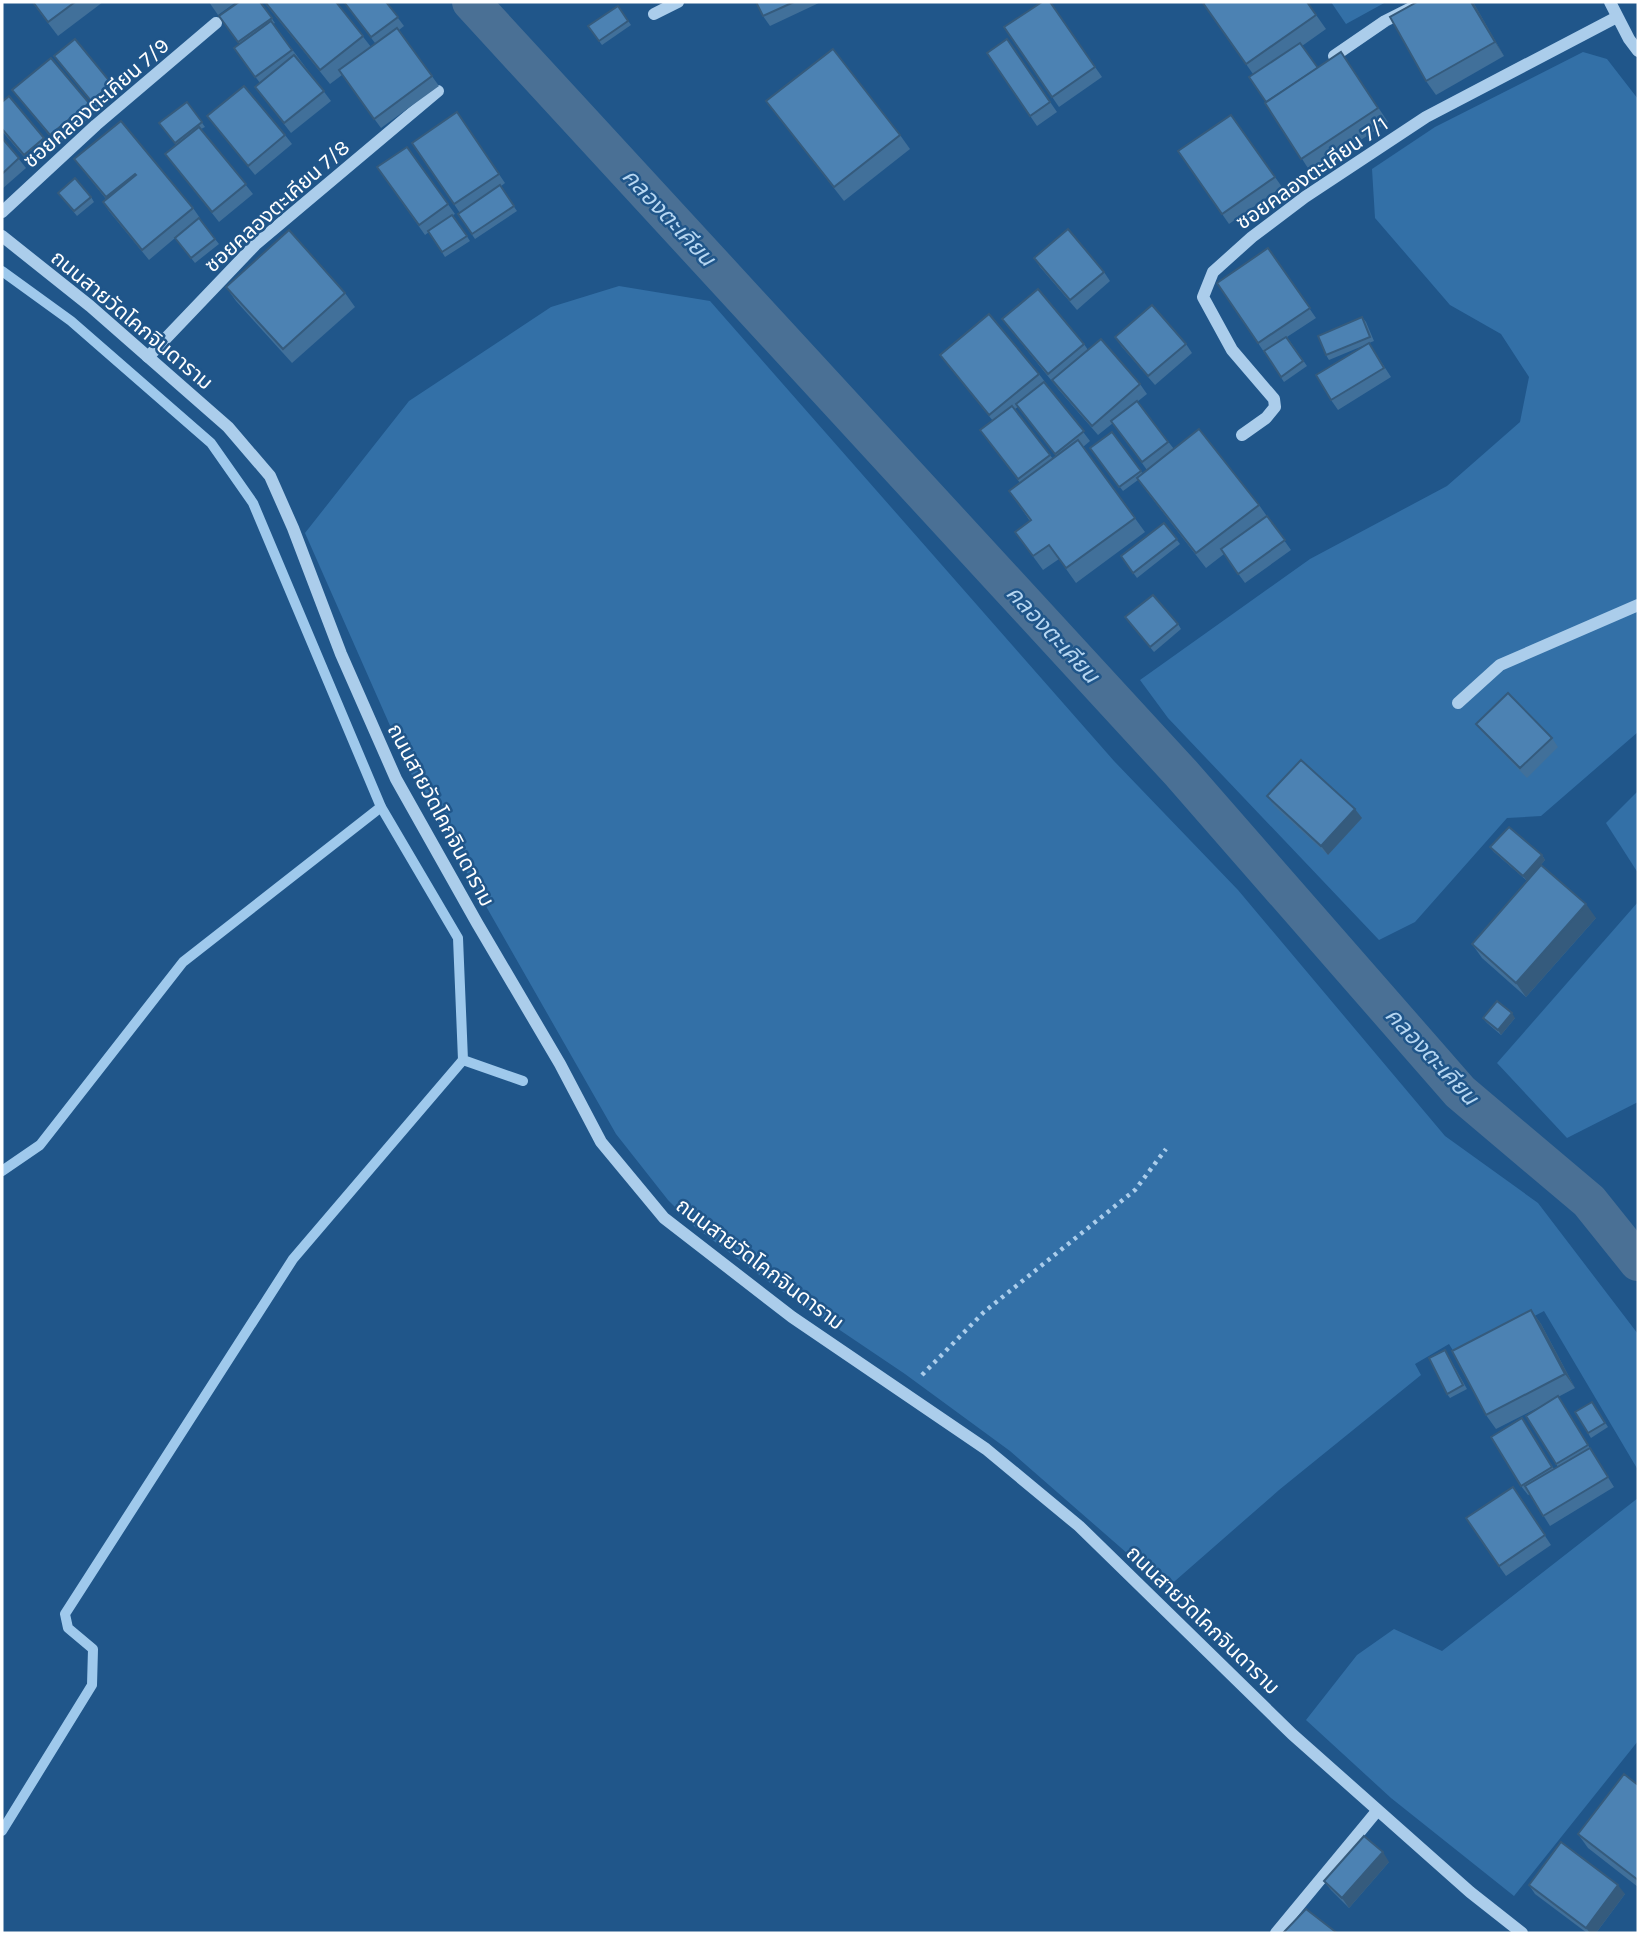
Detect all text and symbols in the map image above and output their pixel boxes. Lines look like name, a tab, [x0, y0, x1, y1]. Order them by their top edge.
street label: ซอยคลองตะเคียน 7/9	[18, 33, 174, 173]
street label: ซอยคลองตะเคียน 7/1	[1231, 112, 1393, 234]
street label: ซอยคลองตะเคียน 7/8	[200, 135, 354, 277]
water label: คลองตะเคียน	[617, 163, 722, 273]
street label: ถนนสายวัดโคกจินดาราม	[46, 245, 218, 395]
water label: คลองตะเคียน	[1001, 580, 1106, 690]
street label: ถนนสายวัดโคกจินดาราม	[383, 719, 499, 911]
water label: คลองตะเคียน	[1380, 1002, 1485, 1112]
street label: ถนนสายวัดโคกจินดาราม	[671, 1193, 849, 1335]
street label: ถนนสายวัดโคกจินดาราม	[1121, 1541, 1285, 1699]

